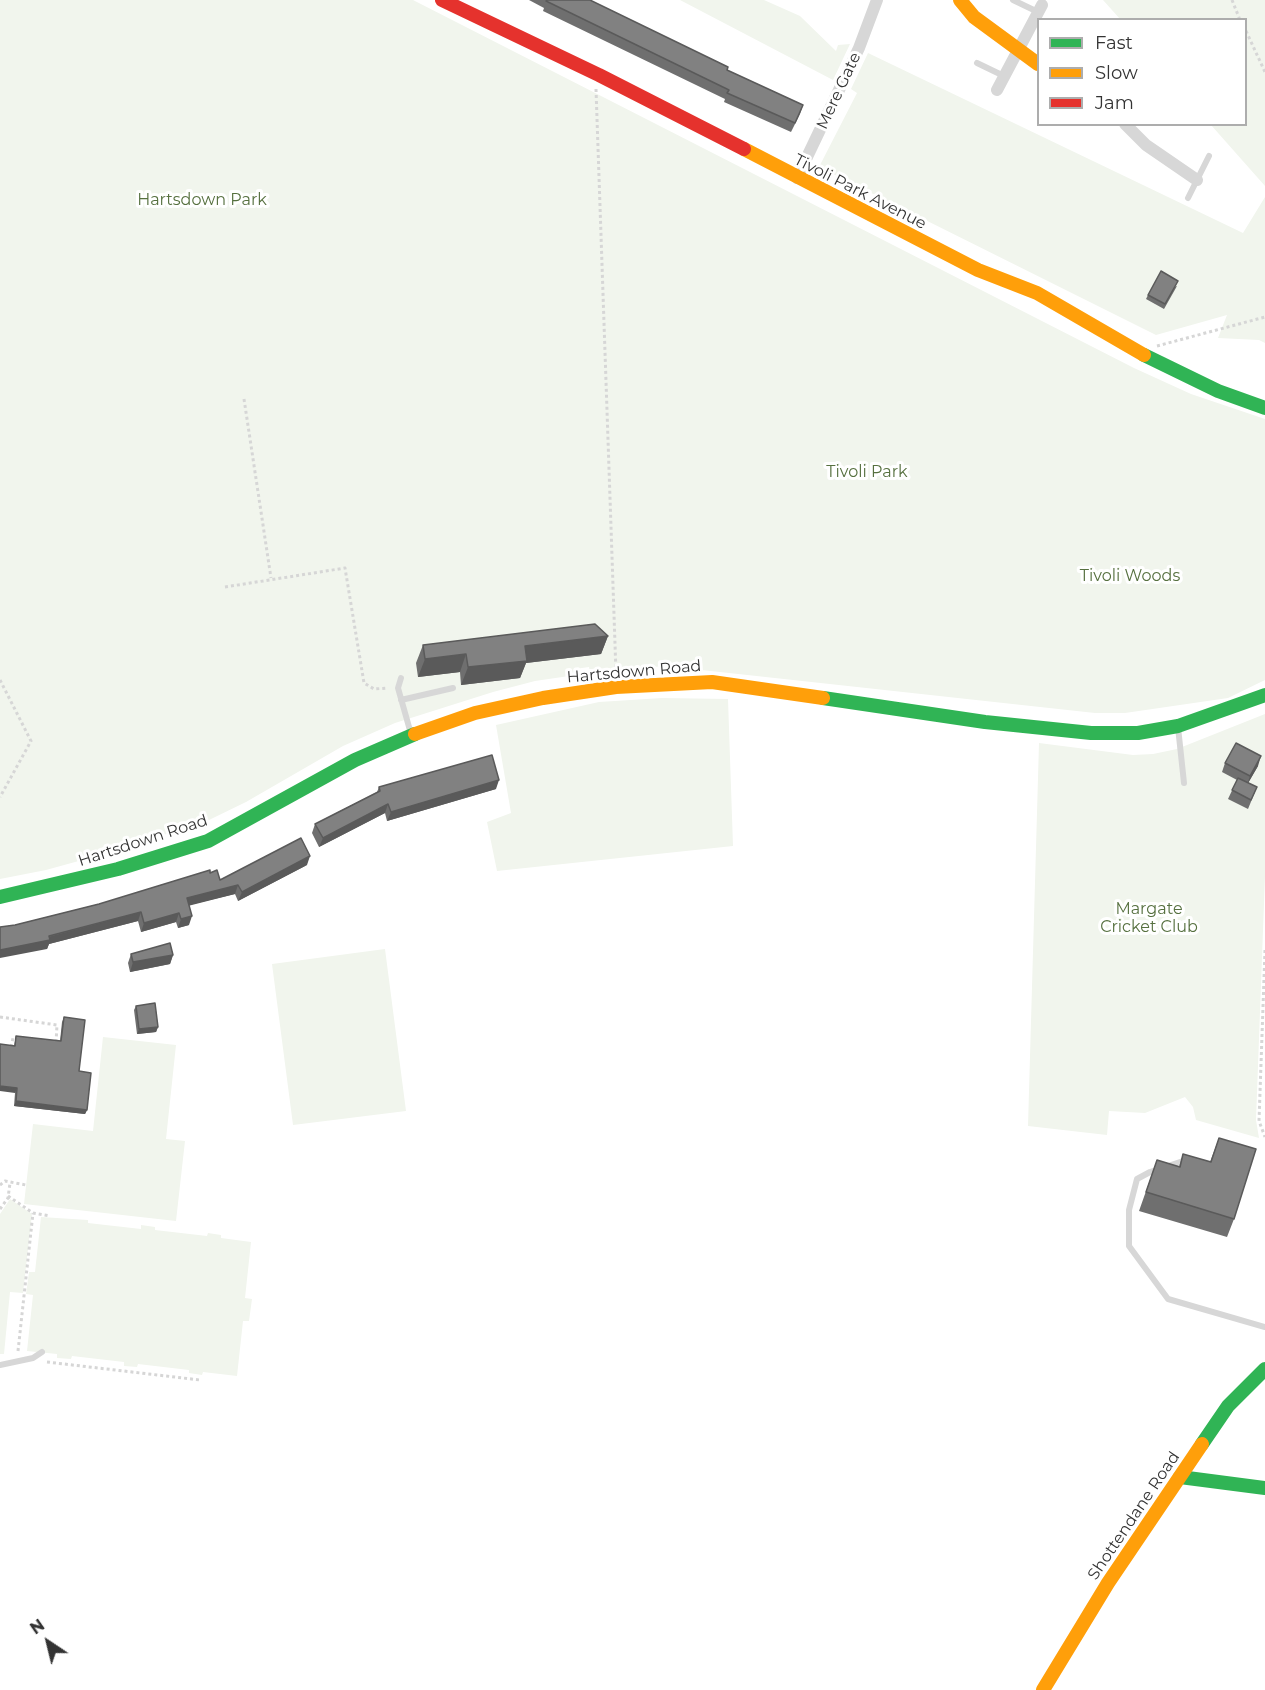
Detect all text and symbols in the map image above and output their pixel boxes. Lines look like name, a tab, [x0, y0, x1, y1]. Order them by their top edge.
legend	[1037, 18, 1247, 126]
text: Fast	[1095, 32, 1133, 54]
street label: Mere Gate	[813, 49, 865, 133]
text: Slow	[1095, 62, 1138, 84]
text: Jam	[1095, 92, 1134, 114]
street label: Tivoli Park Avenue	[791, 150, 929, 234]
park label: Hartsdown Park	[137, 190, 267, 210]
park label: Tivoli Park	[826, 462, 908, 482]
park label: Tivoli Woods	[1080, 566, 1180, 586]
street label: Hartsdown Road	[566, 657, 702, 687]
street label: Hartsdown Road	[76, 811, 210, 871]
park label: Margate Cricket Club	[1100, 899, 1198, 937]
street label: Shottendane Road	[1084, 1448, 1184, 1584]
north arrow	[18, 1612, 78, 1672]
text: N	[27, 1615, 48, 1638]

